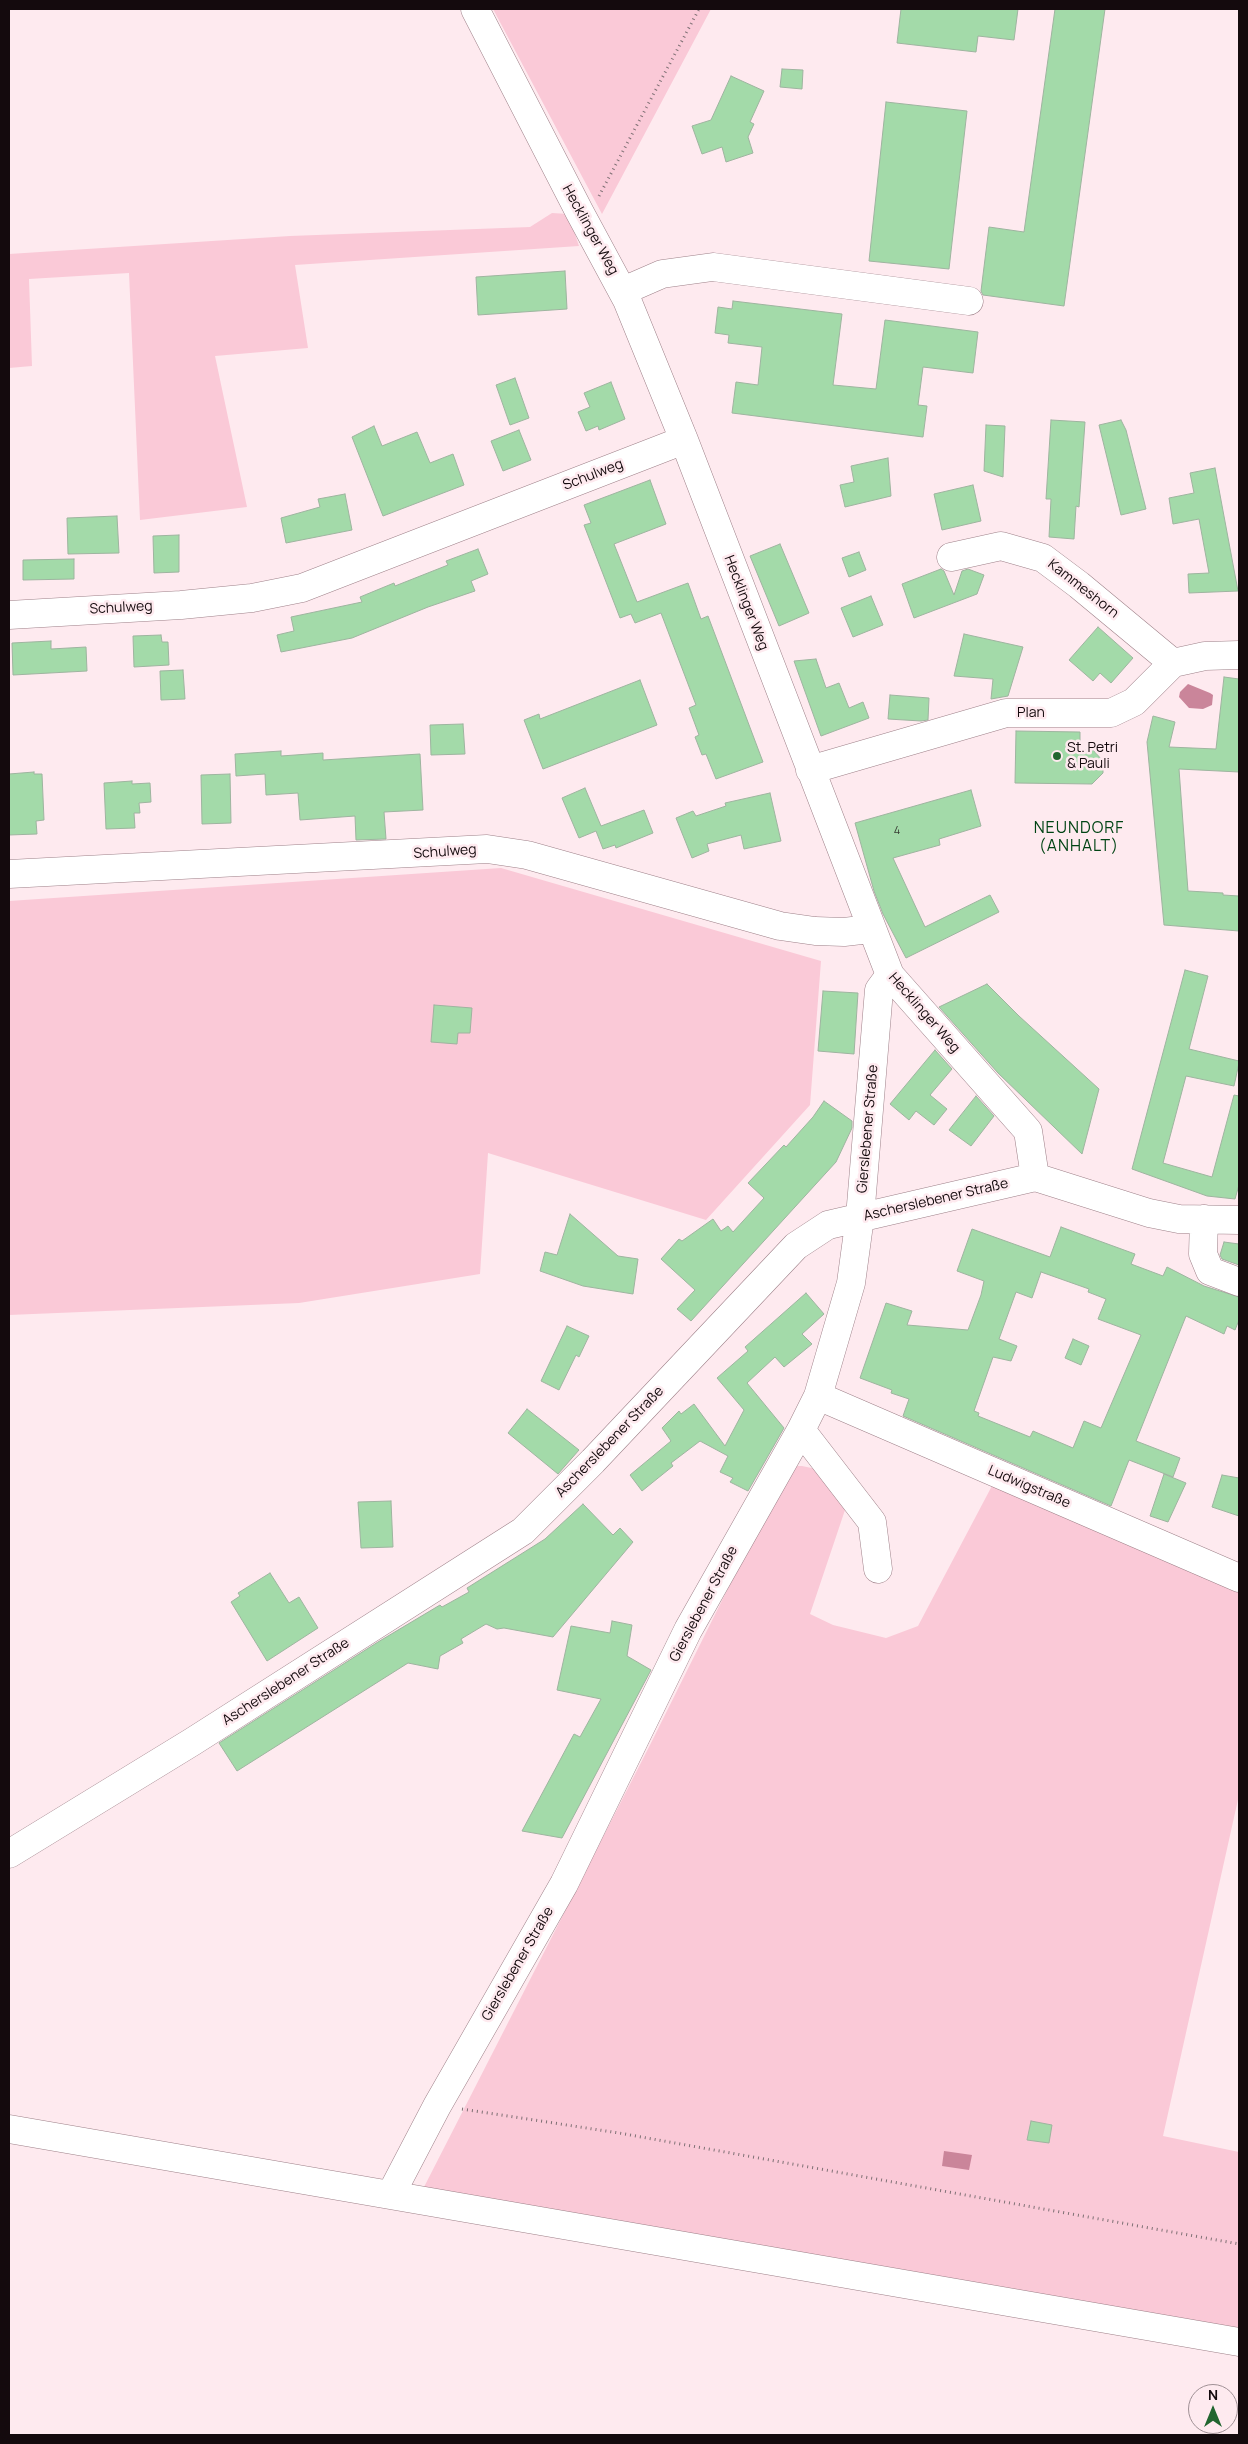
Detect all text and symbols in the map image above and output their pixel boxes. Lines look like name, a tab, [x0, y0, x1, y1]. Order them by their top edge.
street label: Hecklinger Weg	[558, 182, 622, 278]
street label: Schulweg	[560, 456, 626, 494]
street label: Hecklinger Weg	[720, 553, 772, 653]
street label: Kammeshorn	[1044, 556, 1122, 622]
street label: Schulweg	[89, 598, 153, 618]
street label: Plan	[1017, 705, 1045, 721]
place label: St. Petri & Pauli	[1067, 740, 1118, 772]
marker: St. Petri & Pauli	[1051, 750, 1063, 762]
district label: NEUNDORF (ANHALT)	[1033, 819, 1125, 857]
house number: 4	[894, 824, 900, 838]
street label: Schulweg	[413, 841, 477, 863]
street label: Hecklinger Weg	[885, 970, 963, 1056]
street label: Gierslebener Straße	[854, 1064, 882, 1194]
street label: Ascherslebener Straße	[862, 1175, 1010, 1225]
street label: Ascherslebener Straße	[553, 1383, 667, 1501]
street label: Ludwigstraße	[985, 1462, 1073, 1512]
street label: Gierslebener Straße	[666, 1543, 742, 1665]
street label: Ascherslebener Straße	[219, 1635, 353, 1729]
street label: Gierslebener Straße	[479, 1904, 557, 2024]
north arrow	[1188, 2384, 1238, 2434]
text: N	[1208, 2385, 1218, 2404]

